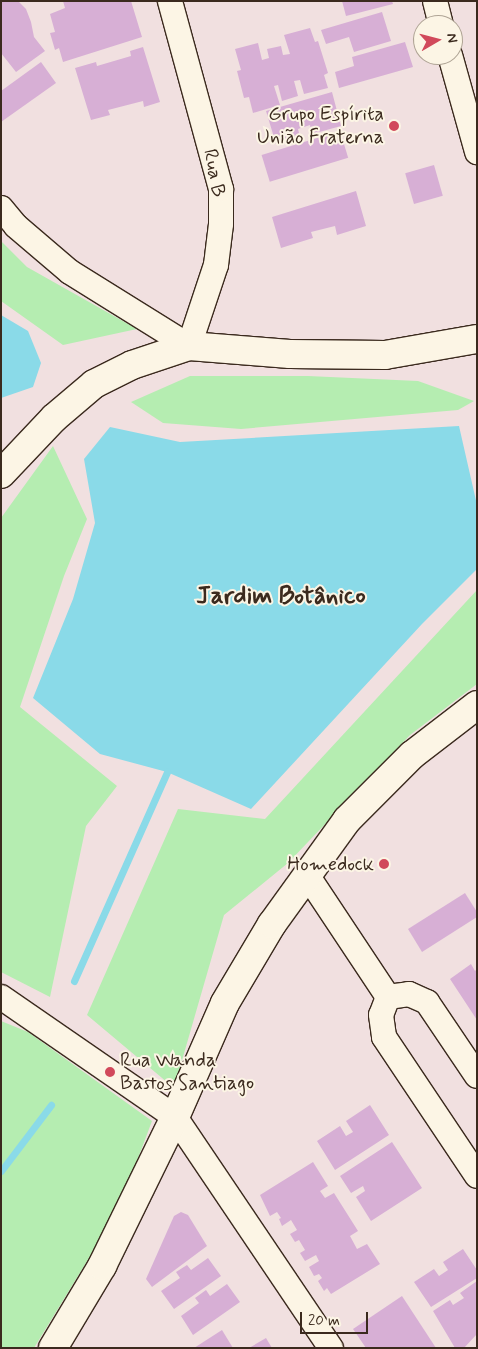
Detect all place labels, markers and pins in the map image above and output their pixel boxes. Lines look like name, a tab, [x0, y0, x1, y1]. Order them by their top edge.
place label: Grupo Espírita União Fraterna	[255, 102, 384, 149]
marker: Grupo Espírita União Fraterna	[388, 120, 400, 132]
place label: Homedock	[287, 852, 374, 876]
marker: Homedock	[378, 858, 390, 870]
place label: Rua Wanda Bastos Santiago	[120, 1048, 251, 1095]
marker: Rua Wanda Bastos Santiago	[104, 1066, 116, 1078]

